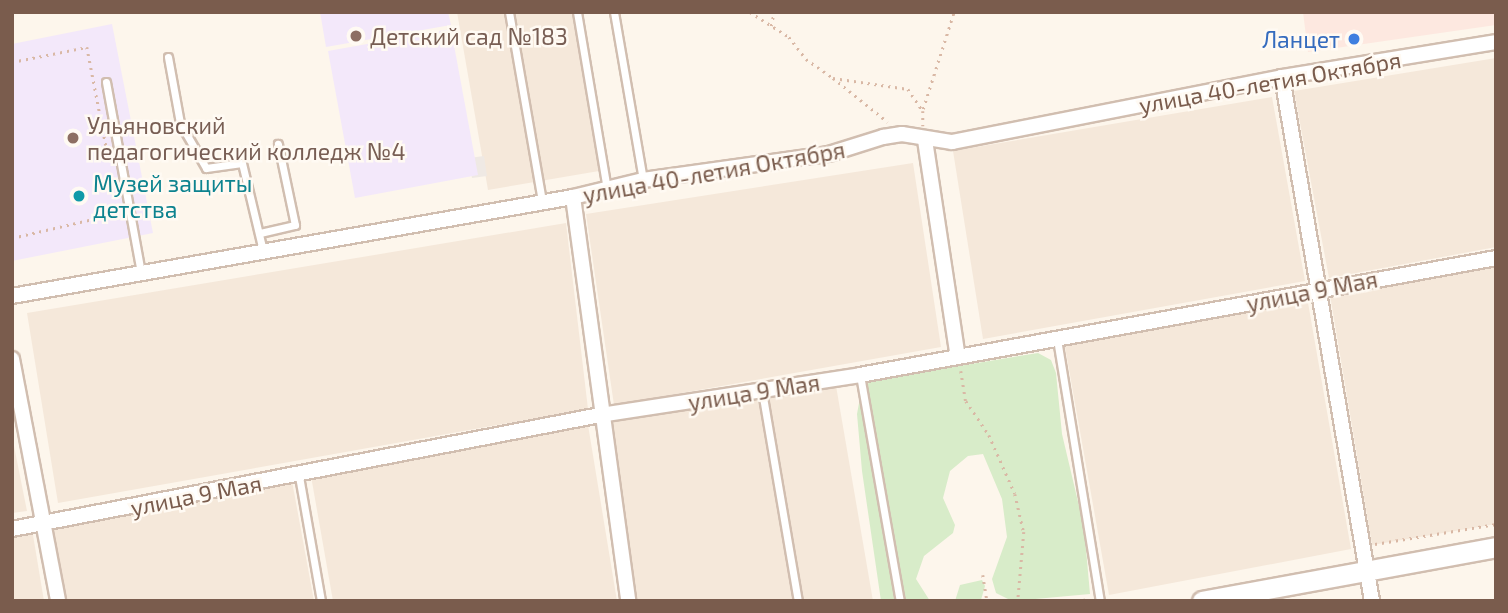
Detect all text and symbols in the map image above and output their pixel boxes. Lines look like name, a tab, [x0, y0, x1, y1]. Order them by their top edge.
place label: Детский сад №183	[370, 22, 568, 50]
place label: Ланцет	[1262, 25, 1340, 53]
marker: Детский сад №183	[348, 28, 364, 44]
marker: Ланцет	[1346, 31, 1362, 47]
street label: улица 40-летия Октября	[1137, 45, 1403, 119]
place label: Ульяновский педагогический колледж №4	[87, 111, 406, 165]
marker: Ульяновский педагогический колледж №4	[65, 130, 81, 146]
street label: улица 40-летия Октября	[581, 135, 847, 209]
place label: Музей защиты детства	[93, 169, 252, 223]
marker: Музей защиты детства	[71, 188, 87, 204]
street label: улица 9 Мая	[1244, 265, 1380, 317]
street label: улица 9 Мая	[686, 368, 822, 416]
street label: улица 9 Мая	[128, 469, 264, 521]

